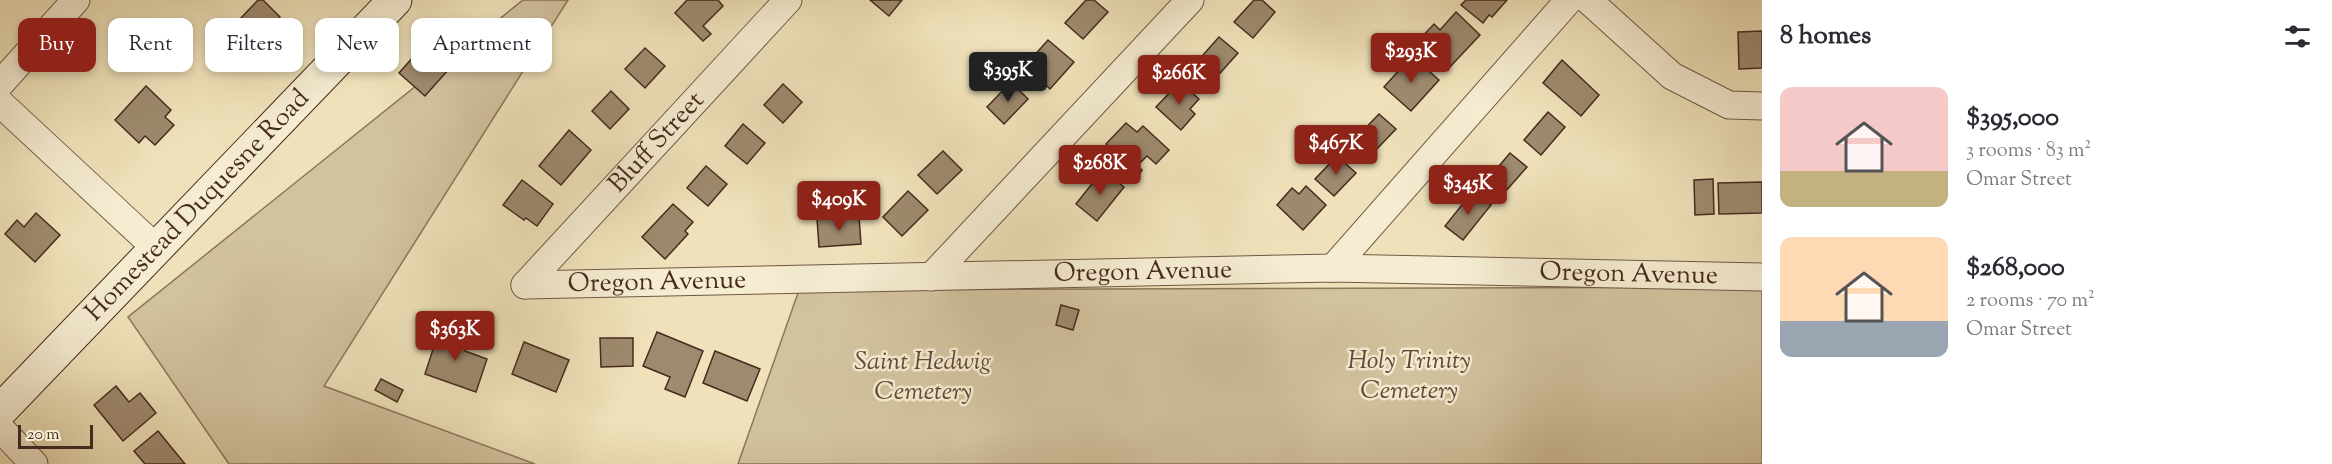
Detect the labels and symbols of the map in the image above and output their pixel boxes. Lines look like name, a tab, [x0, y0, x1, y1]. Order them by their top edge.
pin: $293K	[1369, 33, 1453, 84]
pin: $395K	[966, 52, 1050, 103]
pin: $266K	[1137, 55, 1221, 106]
street label: Homestead Duquesne Road	[77, 81, 318, 330]
street label: Bluff Street	[600, 83, 713, 202]
pin: $467K	[1294, 125, 1378, 176]
pin: $268K	[1058, 145, 1142, 196]
pin: $345K	[1426, 165, 1510, 216]
pin: $409K	[797, 181, 881, 232]
street label: Oregon Avenue	[1053, 252, 1233, 292]
street label: Oregon Avenue	[1539, 254, 1718, 295]
street label: Oregon Avenue	[567, 262, 747, 303]
pin: $363K	[413, 311, 497, 362]
park label: Holy Trinity Cemetery	[1347, 343, 1471, 410]
park label: Saint Hedwig Cemetery	[854, 344, 992, 411]
scale bar	[18, 422, 93, 450]

